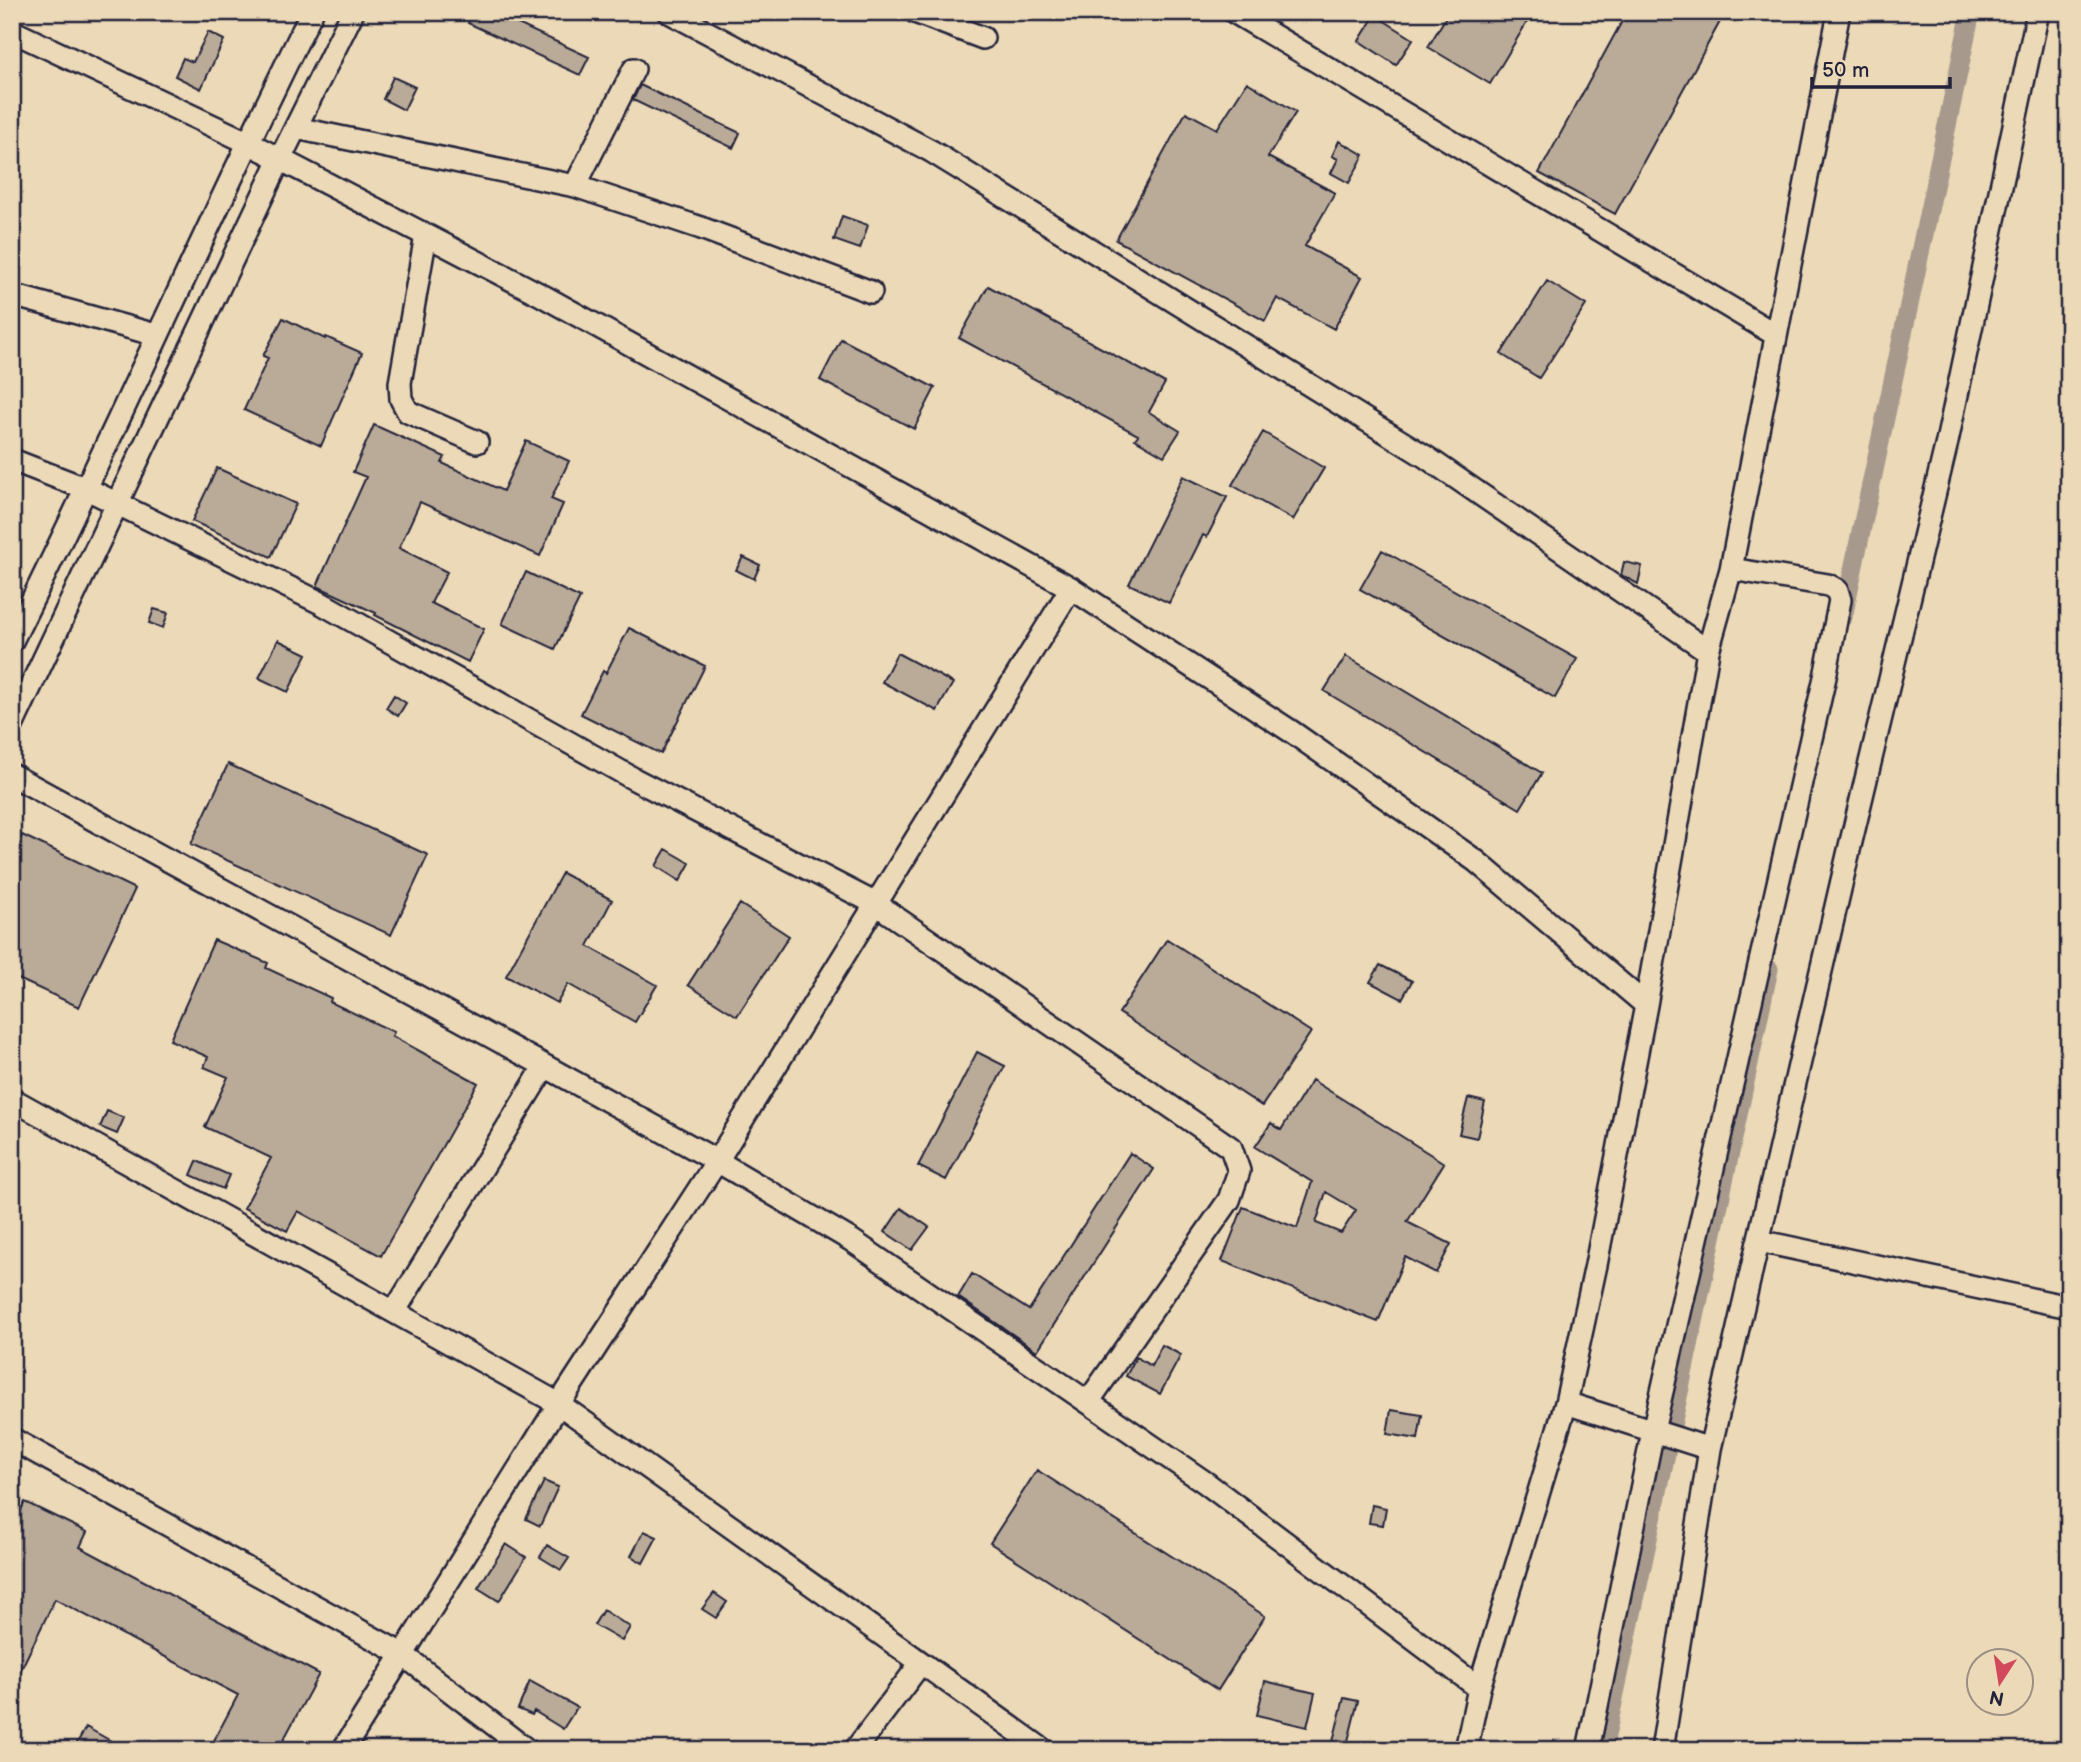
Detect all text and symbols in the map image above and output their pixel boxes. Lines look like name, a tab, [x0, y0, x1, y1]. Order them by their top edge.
scale bar	[1812, 46, 1950, 90]
text: 50 m	[1822, 58, 1869, 83]
north arrow	[1966, 1646, 2036, 1716]
text: N	[1987, 1684, 2006, 1710]

